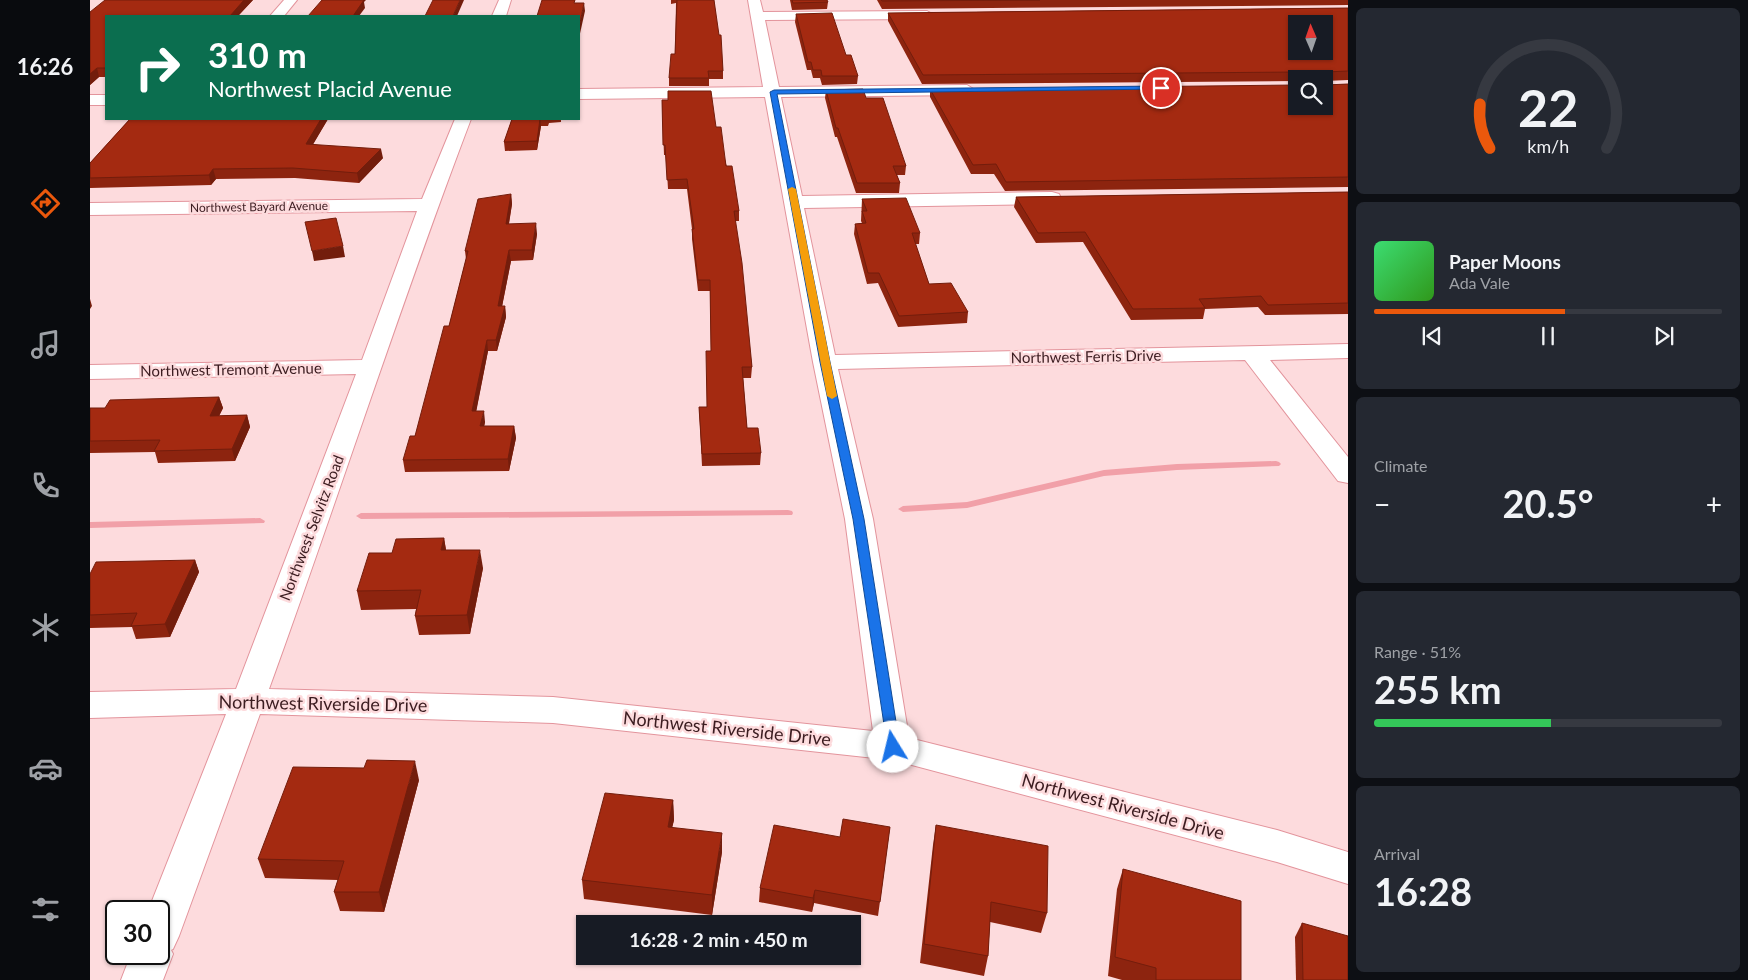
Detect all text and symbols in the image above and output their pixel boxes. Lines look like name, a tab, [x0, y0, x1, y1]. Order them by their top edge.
north arrow	[1288, 15, 1332, 60]
map controls	[1288, 15, 1333, 115]
text: 310 m	[208, 33, 307, 75]
icon: right	[125, 35, 190, 100]
text: 16:26	[17, 53, 73, 80]
pin	[1140, 67, 1182, 109]
button: search	[1288, 70, 1333, 115]
icon: arrive	[1147, 74, 1175, 102]
text: Northwest Placid Avenue	[208, 75, 452, 102]
text: 22	[1518, 76, 1578, 138]
text: km/h	[1527, 135, 1569, 157]
icon: directions	[28, 186, 63, 221]
street label: Northwest Bayard Avenue	[190, 198, 328, 215]
text: Paper Moons	[1449, 250, 1561, 273]
text: Ada Vale	[1449, 273, 1510, 292]
icon: previous	[1418, 322, 1446, 350]
icon: pause	[1534, 322, 1562, 350]
icon: next	[1650, 322, 1678, 350]
icon: music	[28, 327, 63, 362]
street label: Northwest Ferris Drive	[1011, 346, 1161, 366]
street label: Northwest Tremont Avenue	[140, 358, 322, 380]
street label: Northwest Selvitz Road	[275, 452, 347, 603]
text: Climate	[1374, 456, 1427, 475]
icon: phone	[28, 468, 63, 503]
text: 20.5°	[1503, 480, 1593, 526]
text: −	[1374, 487, 1390, 521]
text: +	[1706, 487, 1722, 521]
icon: climate	[28, 610, 63, 645]
text: Range · 51%	[1374, 642, 1461, 661]
text: 255 km	[1374, 666, 1502, 712]
street label: Northwest Riverside Drive	[218, 690, 428, 716]
street label: Northwest Riverside Drive	[622, 706, 832, 750]
position arrow	[866, 720, 918, 772]
icon: car	[28, 751, 63, 786]
street label: Northwest Riverside Drive	[1020, 768, 1227, 844]
text: Arrival	[1374, 844, 1420, 863]
text: 16:28	[1374, 868, 1472, 914]
icon: filters	[28, 892, 63, 927]
speed limit sign: 30	[105, 900, 170, 965]
text: 16:28 · 2 min · 450 m	[629, 928, 808, 951]

